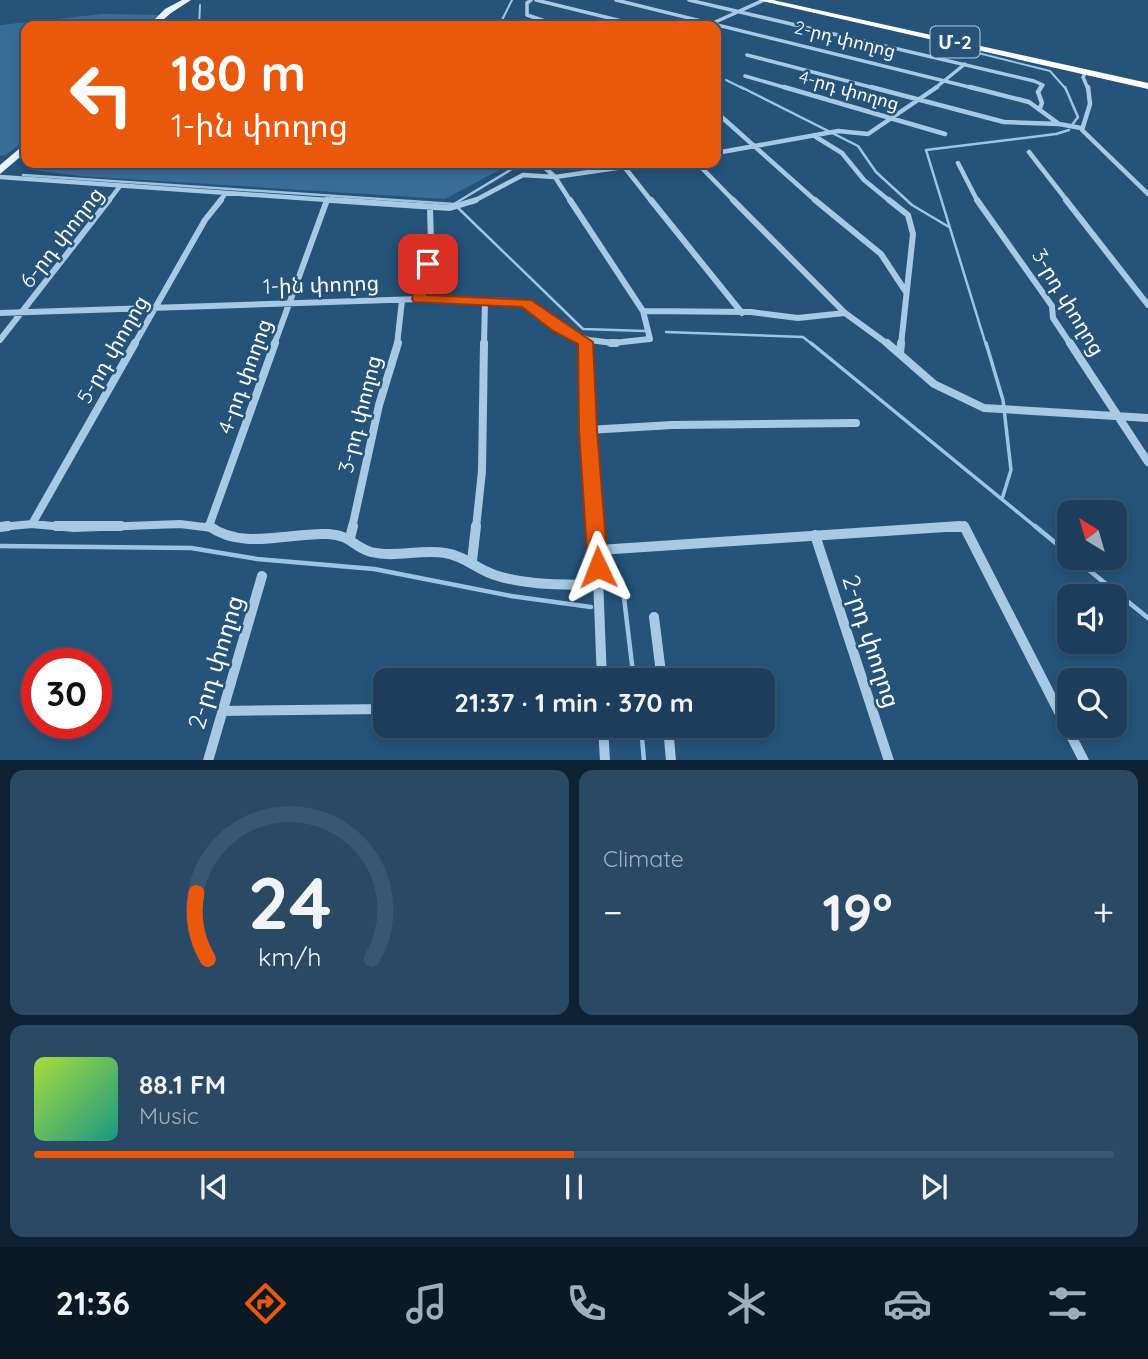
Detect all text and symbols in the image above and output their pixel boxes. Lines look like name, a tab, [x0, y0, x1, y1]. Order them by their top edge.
street label: 2-րդ փողոց	[792, 15, 898, 63]
road number: Մ-2	[930, 26, 979, 58]
text: 180 m	[171, 42, 306, 103]
icon: left	[56, 49, 147, 140]
street label: 4-րդ փողոց	[796, 65, 902, 115]
text: 1-ին փողոց	[171, 105, 348, 145]
street label: 6-րդ փողոց	[14, 182, 108, 292]
pin	[398, 234, 458, 294]
street label: 3-րդ փողոց	[1027, 244, 1111, 360]
icon: arrive	[409, 245, 447, 283]
street label: 1-ին փողոց	[263, 269, 379, 299]
street label: 5-րդ փողոց	[71, 290, 153, 408]
street label: 4-րդ փողոց	[211, 315, 277, 437]
street label: 3-րդ փողոց	[332, 353, 386, 475]
north arrow	[1057, 500, 1127, 570]
map controls	[1057, 500, 1127, 738]
position arrow	[561, 530, 635, 604]
street label: 2-րդ փողոց	[836, 571, 908, 711]
button: sound	[1057, 584, 1127, 654]
street label: 2-րդ փողոց	[180, 592, 250, 732]
speed limit sign: 30	[21, 648, 112, 739]
button: search	[1057, 668, 1127, 738]
text: 21:37 · 1 min · 370 m	[454, 686, 694, 719]
text: Climate	[603, 844, 684, 873]
text: 24	[247, 856, 332, 947]
text: 19°	[823, 879, 893, 944]
text: −	[603, 888, 623, 936]
text: +	[1093, 888, 1114, 936]
text: km/h	[258, 940, 321, 971]
text: 88.1 FM	[139, 1068, 226, 1101]
text: Music	[139, 1101, 199, 1130]
icon: previous	[195, 1168, 233, 1206]
icon: pause	[555, 1168, 593, 1206]
icon: next	[915, 1168, 953, 1206]
icon: directions	[241, 1279, 290, 1328]
icon: music	[402, 1279, 451, 1328]
icon: phone	[562, 1279, 611, 1328]
icon: climate	[722, 1279, 771, 1328]
icon: car	[883, 1279, 932, 1328]
icon: filters	[1043, 1279, 1092, 1328]
text: 21:36	[56, 1283, 130, 1323]

